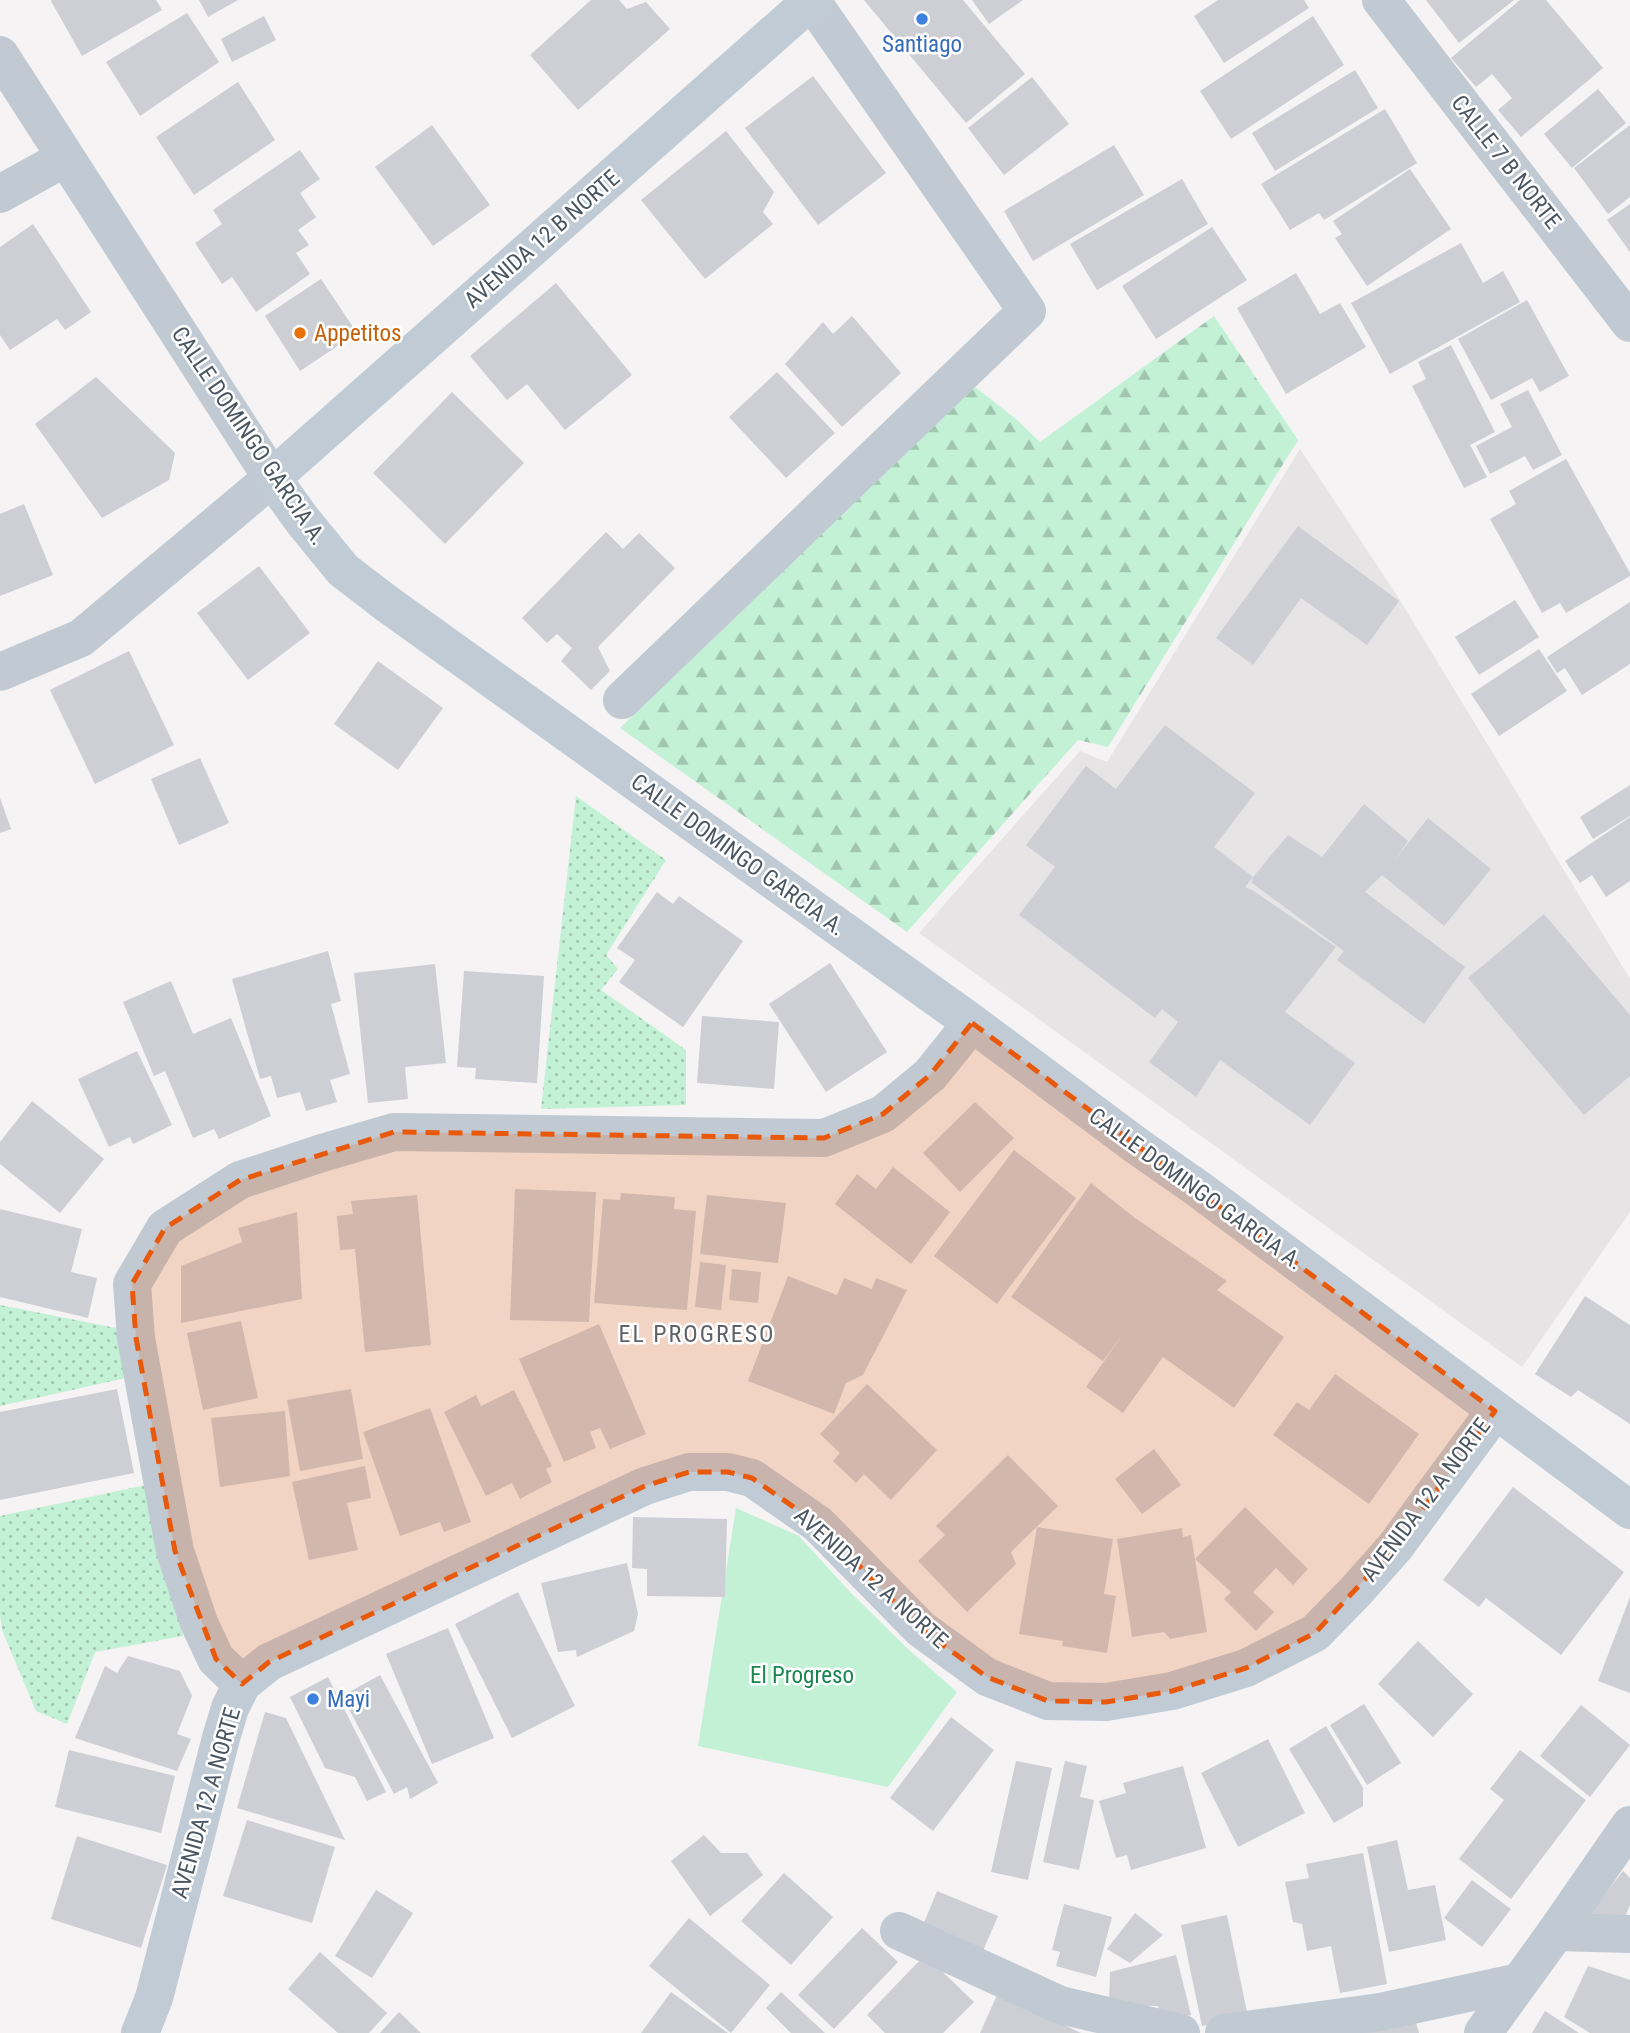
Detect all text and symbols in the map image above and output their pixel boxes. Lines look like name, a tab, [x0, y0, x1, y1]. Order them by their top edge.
marker: Santiago	[914, 11, 930, 27]
place label: Santiago	[882, 31, 962, 58]
street label: CALLE 7 B NORTE	[1445, 90, 1567, 234]
street label: AVENIDA 12 B NORTE	[459, 164, 625, 314]
place label: Appetitos	[314, 320, 401, 347]
street label: CALLE DOMINGO GARCIA A.	[166, 322, 332, 550]
marker: Appetitos	[292, 325, 308, 341]
street label: CALLE DOMINGO GARCIA A.	[626, 768, 850, 942]
street label: CALLE DOMINGO GARCIA A.	[1084, 1102, 1308, 1276]
district label: EL PROGRESO	[618, 1320, 776, 1348]
street label: AVENIDA 12 A NORTE	[1356, 1413, 1496, 1587]
street label: AVENIDA 12 A NORTE	[789, 1502, 953, 1654]
park label: El Progreso	[750, 1662, 854, 1689]
place label: Mayi	[327, 1686, 370, 1713]
marker: Mayi	[305, 1691, 321, 1707]
street label: AVENIDA 12 A NORTE	[166, 1704, 246, 1902]

